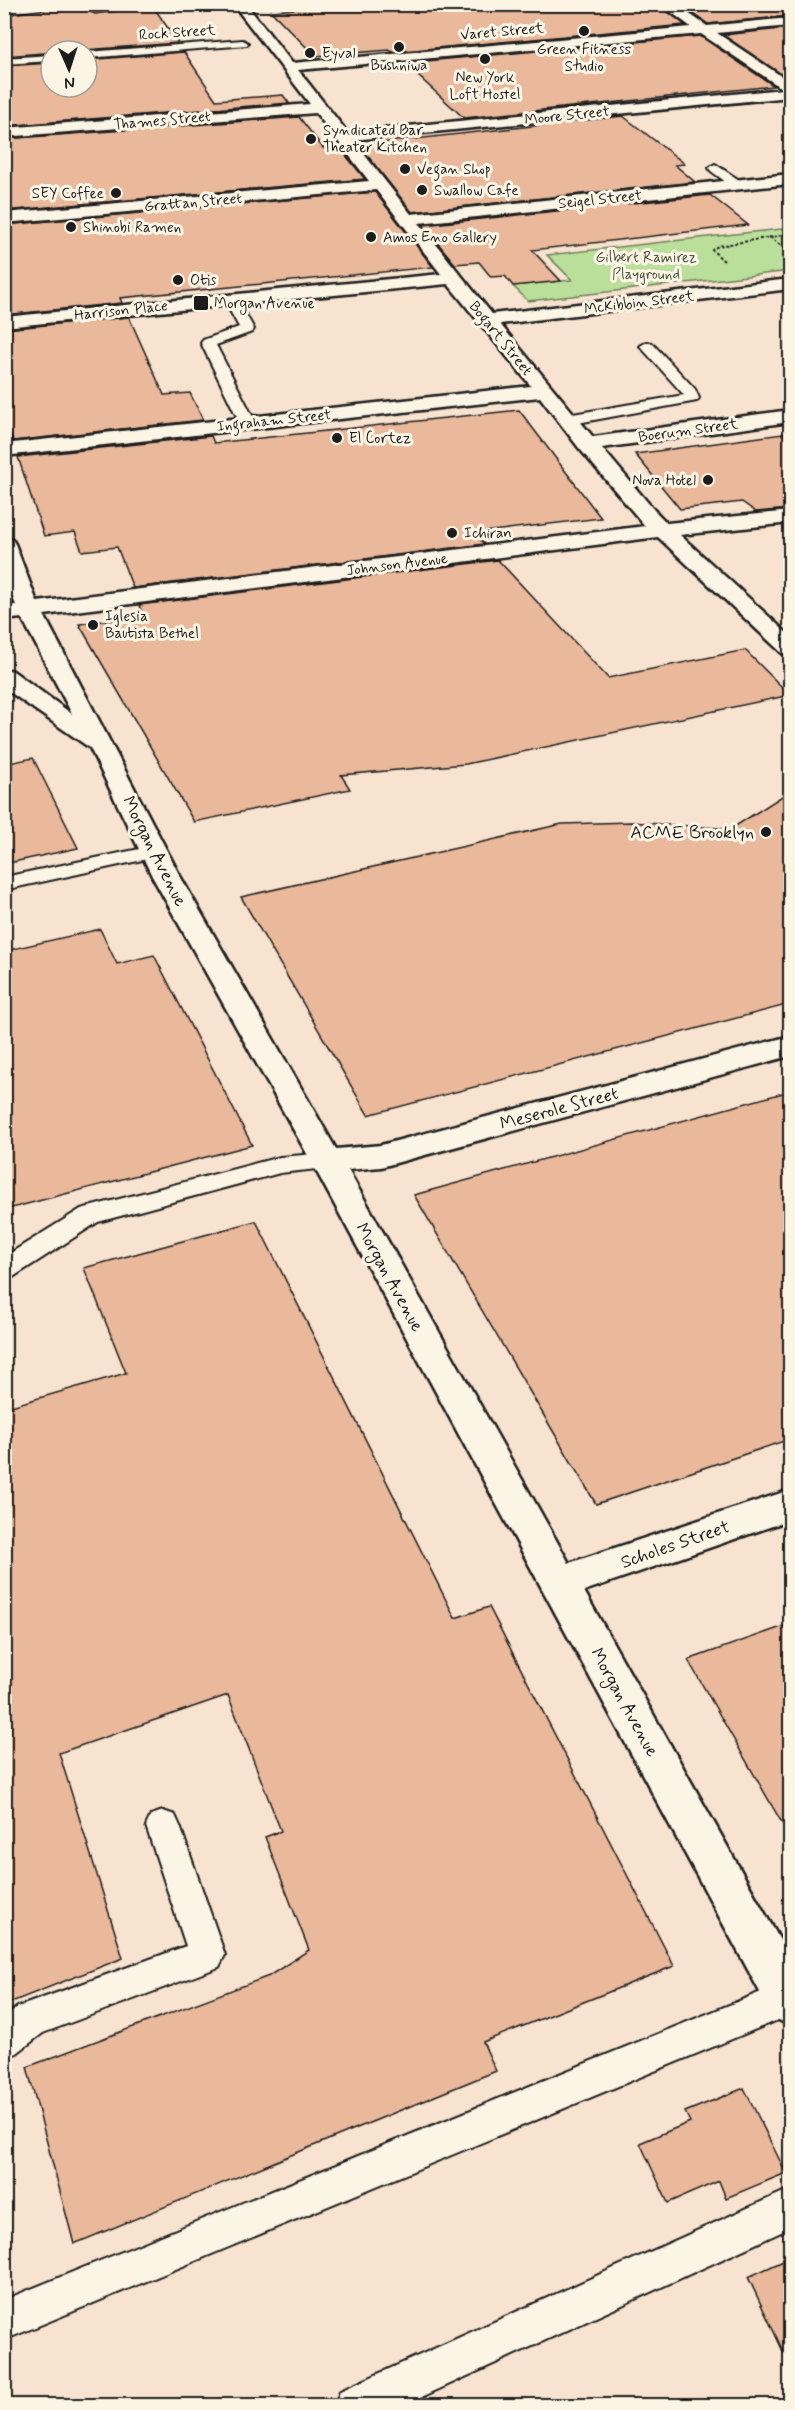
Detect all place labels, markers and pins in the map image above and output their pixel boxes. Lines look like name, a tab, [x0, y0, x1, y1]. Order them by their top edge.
marker: Green Fitness Studio	[577, 24, 591, 38]
marker: Bushniwa	[392, 40, 406, 54]
place label: Green Fitness Studio	[537, 40, 632, 77]
place label: Eyval	[322, 44, 356, 64]
marker: Eyval	[303, 46, 317, 60]
marker: New York Loft Hostel	[478, 52, 492, 66]
place label: Bushniwa	[371, 56, 427, 76]
place label: New York Loft Hostel	[449, 68, 521, 105]
place label: Syndicated Bar Theater Kitchen	[323, 121, 427, 158]
marker: Syndicated Bar Theater Kitchen	[304, 132, 318, 146]
place label: Vegan Shop	[417, 160, 491, 181]
marker: Vegan Shop	[398, 162, 412, 176]
place label: Swallow Cafe	[434, 181, 519, 201]
marker: Swallow Cafe	[415, 183, 429, 197]
place label: SEY Coffee	[32, 184, 104, 204]
marker: SEY Coffee	[109, 186, 123, 200]
place label: Shinobi Ramen	[83, 218, 181, 238]
marker: Shinobi Ramen	[64, 220, 78, 234]
place label: Amos Eno Gallery	[383, 228, 497, 248]
marker: Amos Eno Gallery	[364, 230, 378, 244]
place label: Otis	[190, 271, 217, 291]
marker: Otis	[171, 273, 185, 287]
marker: Morgan Avenue	[192, 294, 210, 312]
place label: Morgan Avenue	[214, 294, 315, 315]
place label: El Cortez	[349, 429, 411, 449]
marker: El Cortez	[330, 431, 344, 445]
place label: Nova Hotel	[632, 471, 696, 491]
marker: Nova Hotel	[701, 473, 715, 487]
place label: Ichiran	[464, 524, 512, 544]
marker: Ichiran	[445, 526, 459, 540]
place label: Iglesia Bautista Bethel	[105, 607, 199, 644]
marker: Iglesia Bautista Bethel	[86, 618, 100, 632]
place label: ACME Brooklyn	[630, 821, 754, 845]
marker: ACME Brooklyn	[759, 825, 773, 839]

